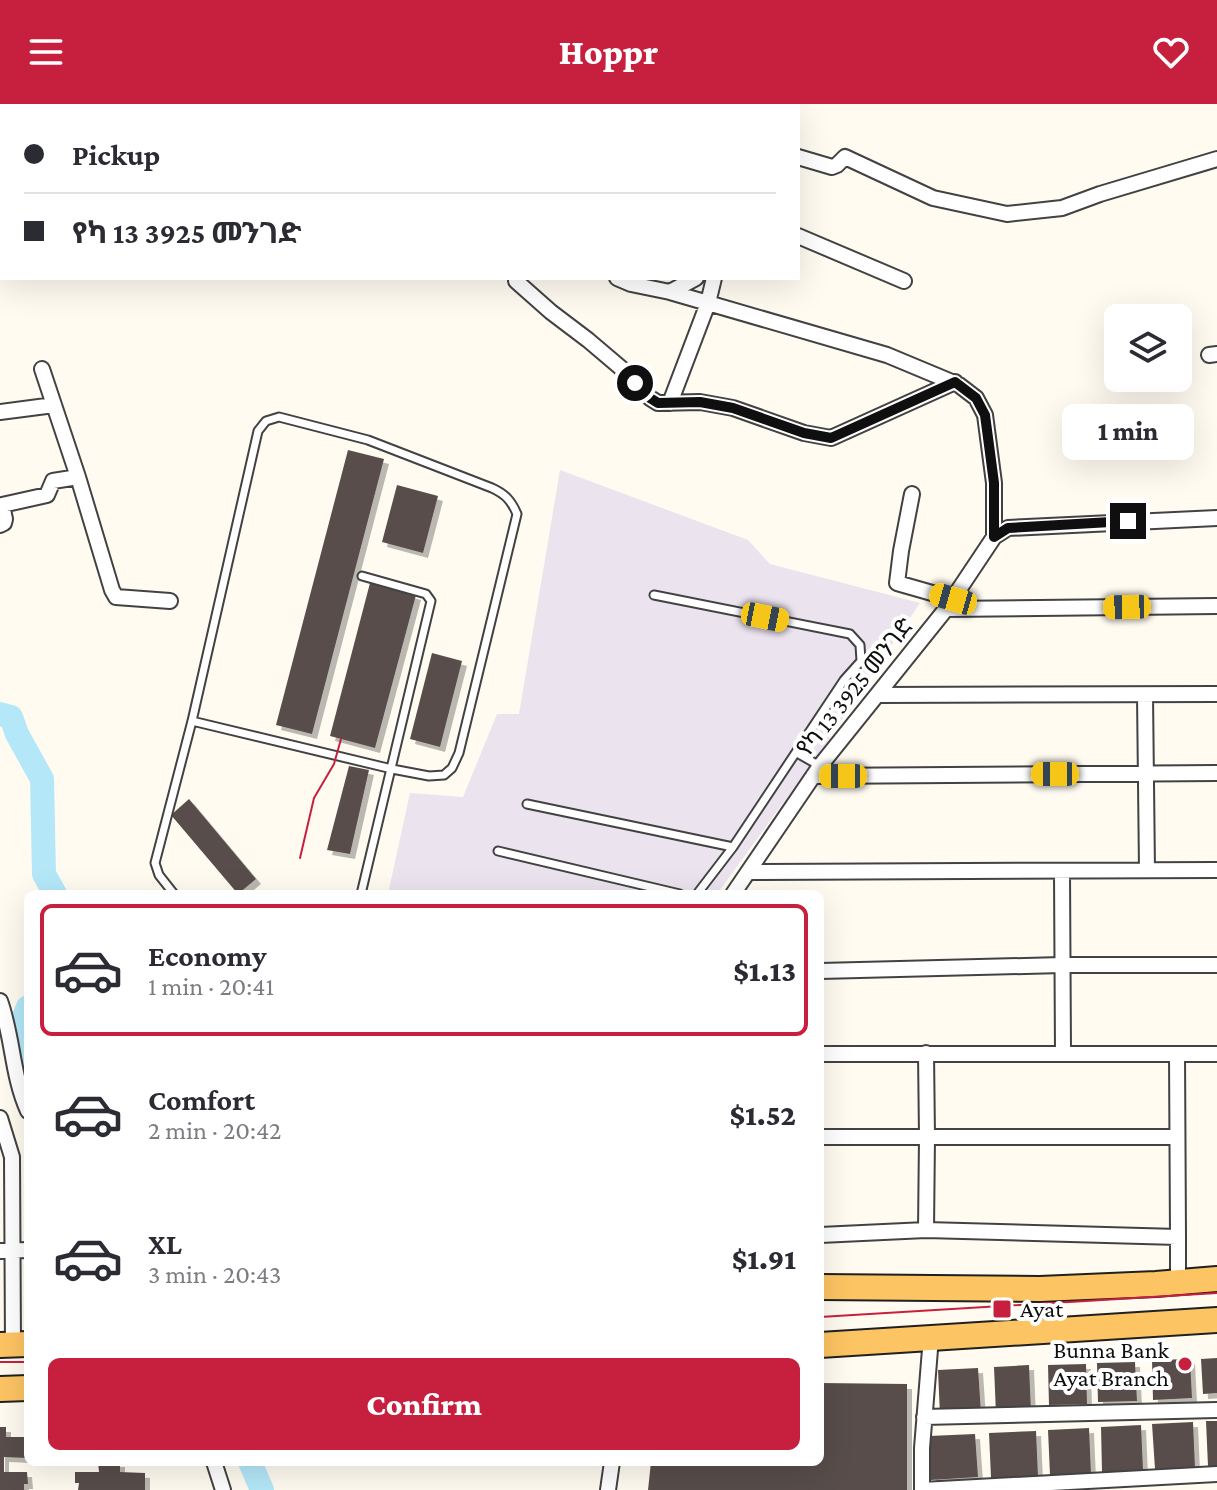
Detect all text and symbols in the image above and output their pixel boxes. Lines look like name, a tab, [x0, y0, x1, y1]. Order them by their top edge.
icon: menu	[24, 30, 68, 74]
icon: heart	[1149, 30, 1193, 74]
text: Hoppr	[559, 32, 658, 72]
text: Pickup	[72, 138, 160, 171]
text: የካ 13 3925 መንገድ	[72, 216, 302, 249]
map controls	[1104, 304, 1192, 392]
button: layers	[1104, 304, 1192, 392]
route start	[617, 365, 653, 401]
callout: 1 min	[1062, 405, 1194, 461]
text: 1 min	[1098, 417, 1158, 446]
route end	[1110, 503, 1146, 539]
car	[927, 581, 979, 617]
car	[1103, 595, 1151, 619]
car	[739, 601, 791, 633]
street label: የካ 13 3925 መንገድ	[791, 612, 919, 761]
car	[1031, 762, 1079, 786]
car	[819, 764, 867, 788]
icon: car	[52, 934, 124, 1006]
text: Economy	[148, 939, 267, 972]
text: $1.13	[733, 954, 796, 987]
text: 1 min · 20:41	[148, 972, 274, 1001]
icon: car	[52, 1078, 124, 1150]
text: Comfort	[148, 1083, 255, 1116]
text: $1.52	[730, 1098, 796, 1131]
text: 2 min · 20:42	[148, 1116, 281, 1145]
icon: car	[52, 1222, 124, 1294]
text: XL	[148, 1227, 182, 1260]
text: $1.91	[732, 1242, 796, 1275]
text: 3 min · 20:43	[148, 1260, 281, 1289]
place label: Ayat	[1020, 1295, 1064, 1322]
marker: Ayat	[991, 1298, 1013, 1320]
place label: Bunna Bank Ayat Branch	[1053, 1336, 1170, 1391]
marker: Bunna Bank Ayat Branch	[1176, 1355, 1194, 1373]
button: Confirm	[48, 1358, 800, 1450]

